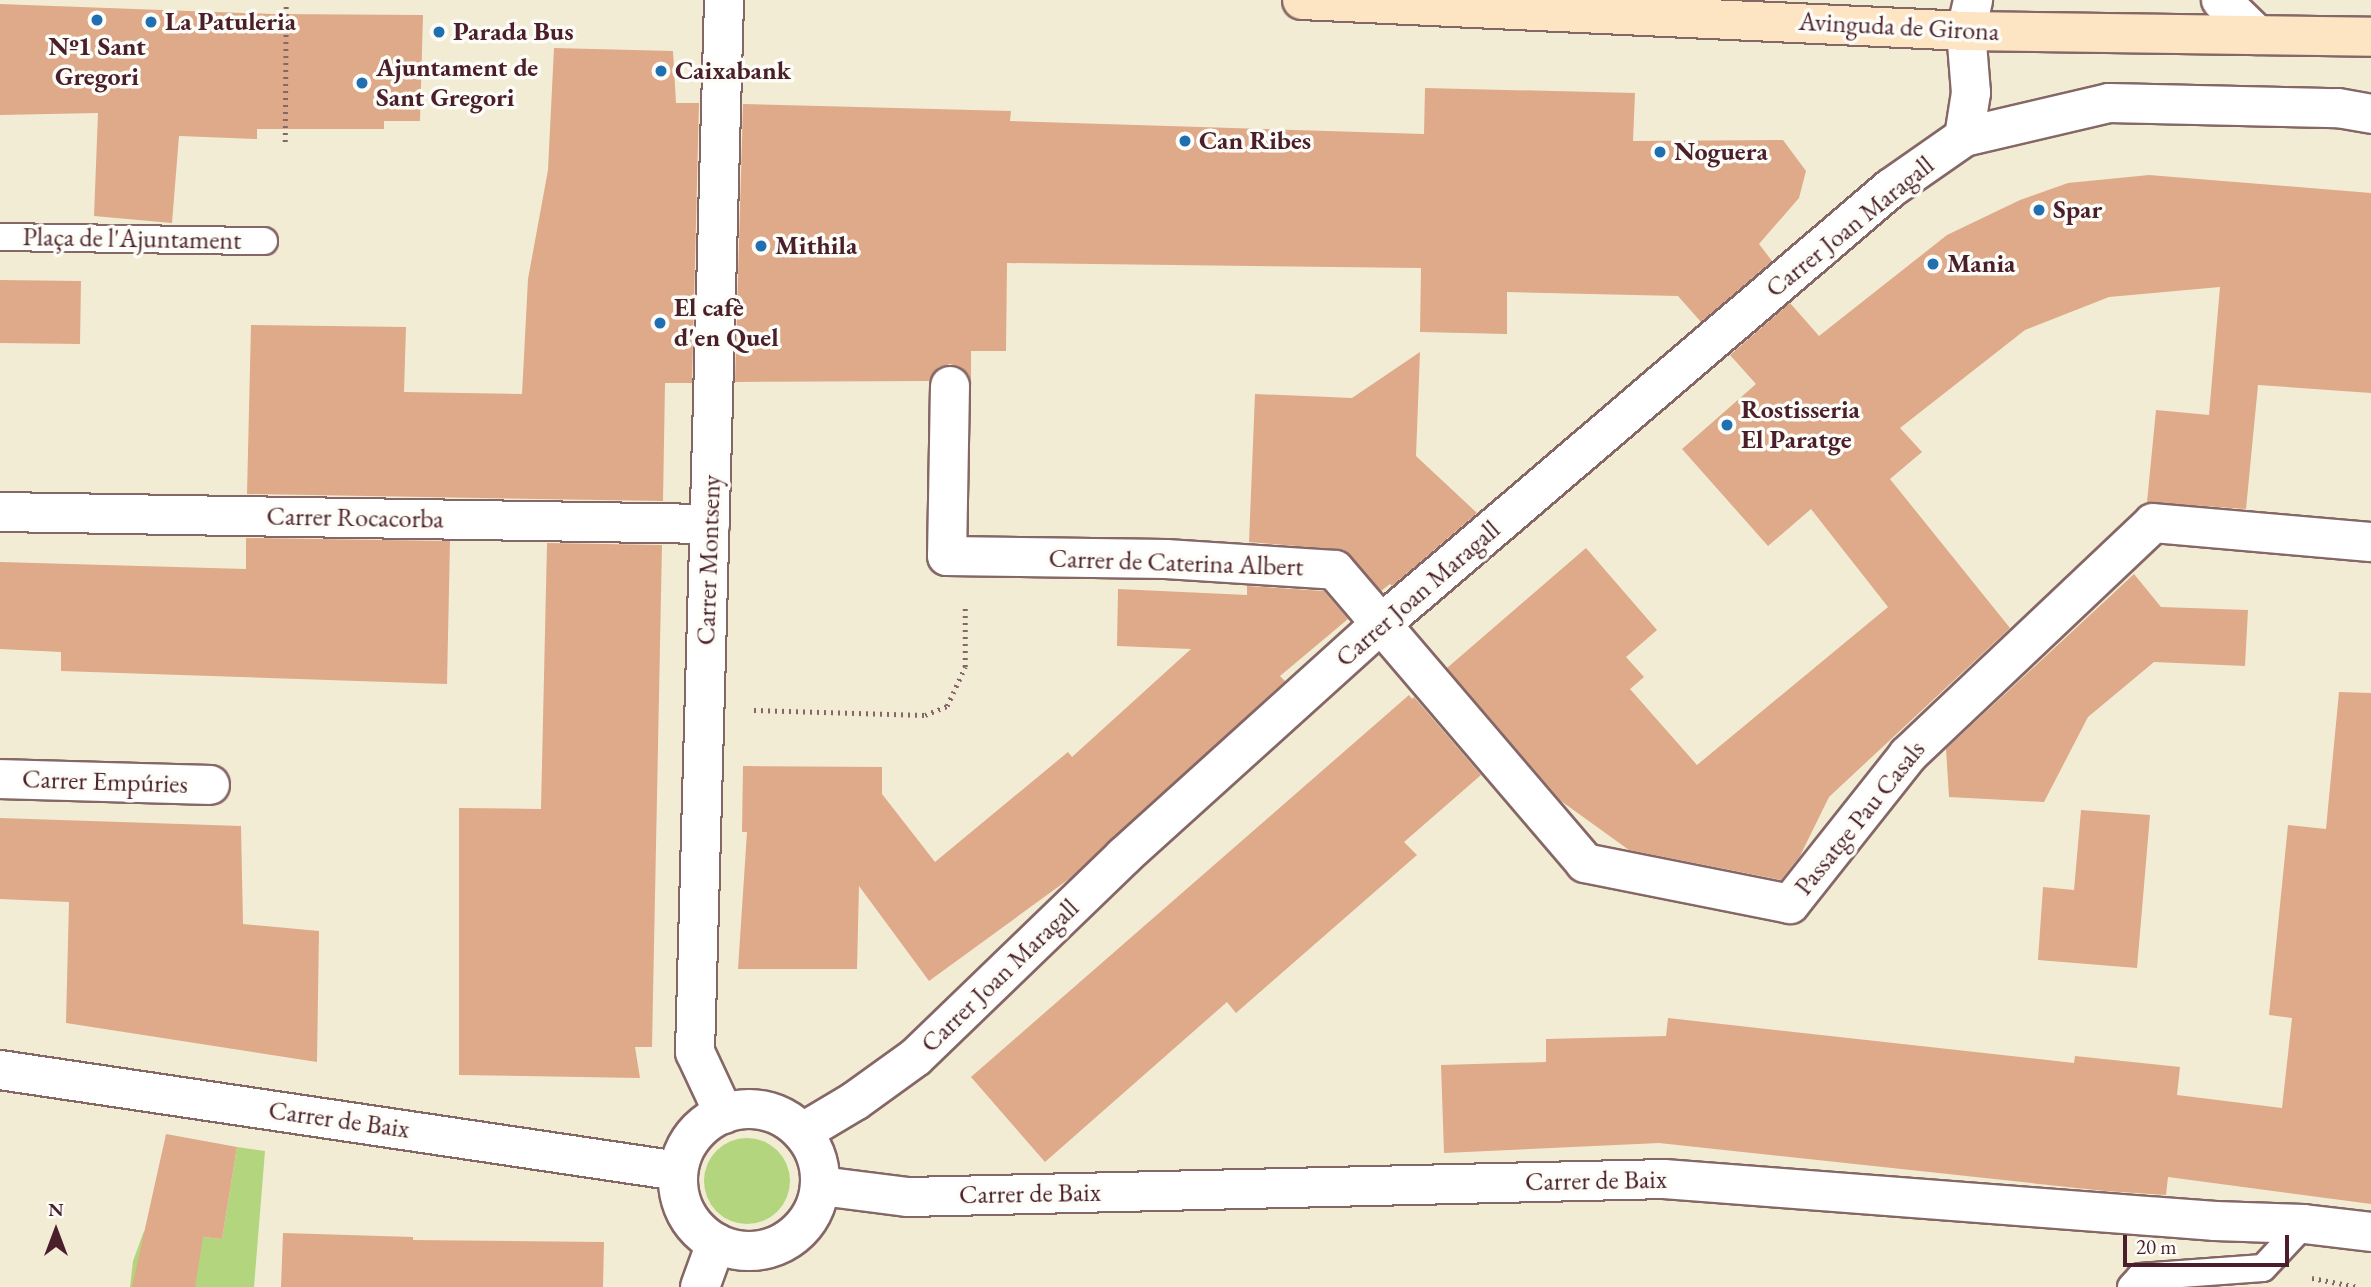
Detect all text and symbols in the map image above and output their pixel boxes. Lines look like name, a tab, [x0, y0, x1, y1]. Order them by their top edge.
place label: La Patuleria	[165, 6, 296, 38]
street label: Avinguda de Girona	[1798, 6, 2000, 48]
marker: Nº1 Sant Gregori	[89, 12, 105, 28]
marker: La Patuleria	[143, 14, 159, 30]
place label: Parada Bus	[453, 16, 574, 48]
marker: Parada Bus	[431, 24, 447, 40]
place label: Nº1 Sant Gregori	[48, 31, 146, 92]
place label: Ajuntament de Sant Gregori	[376, 52, 538, 114]
place label: Caixabank	[675, 55, 791, 87]
marker: Caixabank	[653, 63, 669, 79]
marker: Ajuntament de Sant Gregori	[354, 75, 370, 91]
place label: Can Ribes	[1199, 125, 1311, 157]
marker: Can Ribes	[1177, 133, 1193, 149]
place label: Noguera	[1674, 136, 1768, 168]
marker: Noguera	[1652, 144, 1668, 160]
street label: Carrer Joan Maragall	[1760, 150, 1940, 304]
place label: Spar	[2053, 194, 2102, 226]
marker: Spar	[2031, 202, 2047, 218]
street label: Plaça de l'Ajuntament	[22, 221, 242, 257]
place label: Mithila	[775, 230, 857, 262]
marker: Mithila	[753, 238, 769, 254]
place label: Mania	[1947, 248, 2015, 280]
marker: Mania	[1925, 256, 1941, 272]
place label: El cafè d'en Quel	[674, 292, 779, 354]
marker: El cafè d'en Quel	[652, 315, 668, 331]
place label: Rostisseria El Paratge	[1741, 394, 1860, 456]
marker: Rostisseria El Paratge	[1719, 417, 1735, 433]
street label: Carrer Montseny	[690, 474, 728, 646]
street label: Carrer Rocacorba	[266, 501, 444, 535]
street label: Carrer Joan Maragall	[1330, 514, 1506, 674]
street label: Carrer de Caterina Albert	[1048, 543, 1304, 583]
street label: Passatge Pau Casals	[1788, 734, 1932, 902]
street label: Carrer Empúries	[22, 764, 188, 800]
street label: Carrer Joan Maragall	[915, 893, 1085, 1059]
street label: Carrer de Baix	[267, 1095, 411, 1145]
street label: Carrer de Baix	[1525, 1164, 1667, 1198]
street label: Carrer de Baix	[959, 1177, 1101, 1211]
north arrow	[21, 1196, 91, 1266]
text: N	[48, 1197, 64, 1222]
scale bar	[2126, 1220, 2292, 1264]
text: 20 m	[2136, 1233, 2177, 1260]

